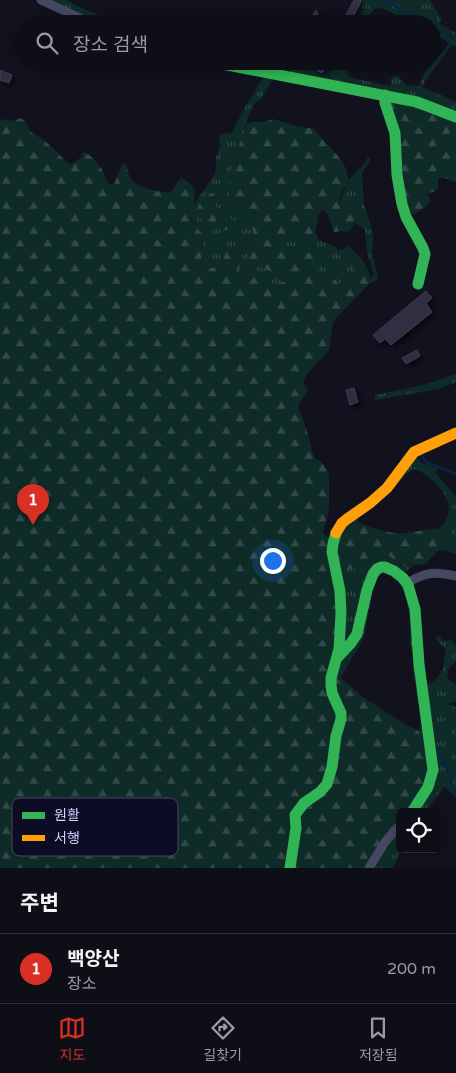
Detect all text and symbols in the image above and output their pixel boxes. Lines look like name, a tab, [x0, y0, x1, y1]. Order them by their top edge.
search box	[15, 15, 441, 70]
icon: search	[33, 29, 61, 57]
text: 장소 검색	[73, 34, 148, 56]
pin: 1	[17, 484, 49, 525]
your location	[260, 548, 286, 574]
legend	[12, 798, 178, 856]
text: 원활	[54, 807, 80, 824]
map controls	[396, 808, 441, 853]
button: locate	[396, 808, 441, 853]
text: 서행	[54, 830, 80, 847]
text: 주변	[20, 891, 59, 916]
text: 백양산	[67, 948, 119, 970]
text: 1	[31, 959, 41, 979]
text: 200 m	[387, 959, 436, 979]
text: 장소	[67, 974, 96, 994]
tab: 지도	[58, 1014, 86, 1064]
tab: 길찾기	[203, 1014, 242, 1064]
tab: 저장됨	[359, 1014, 398, 1064]

